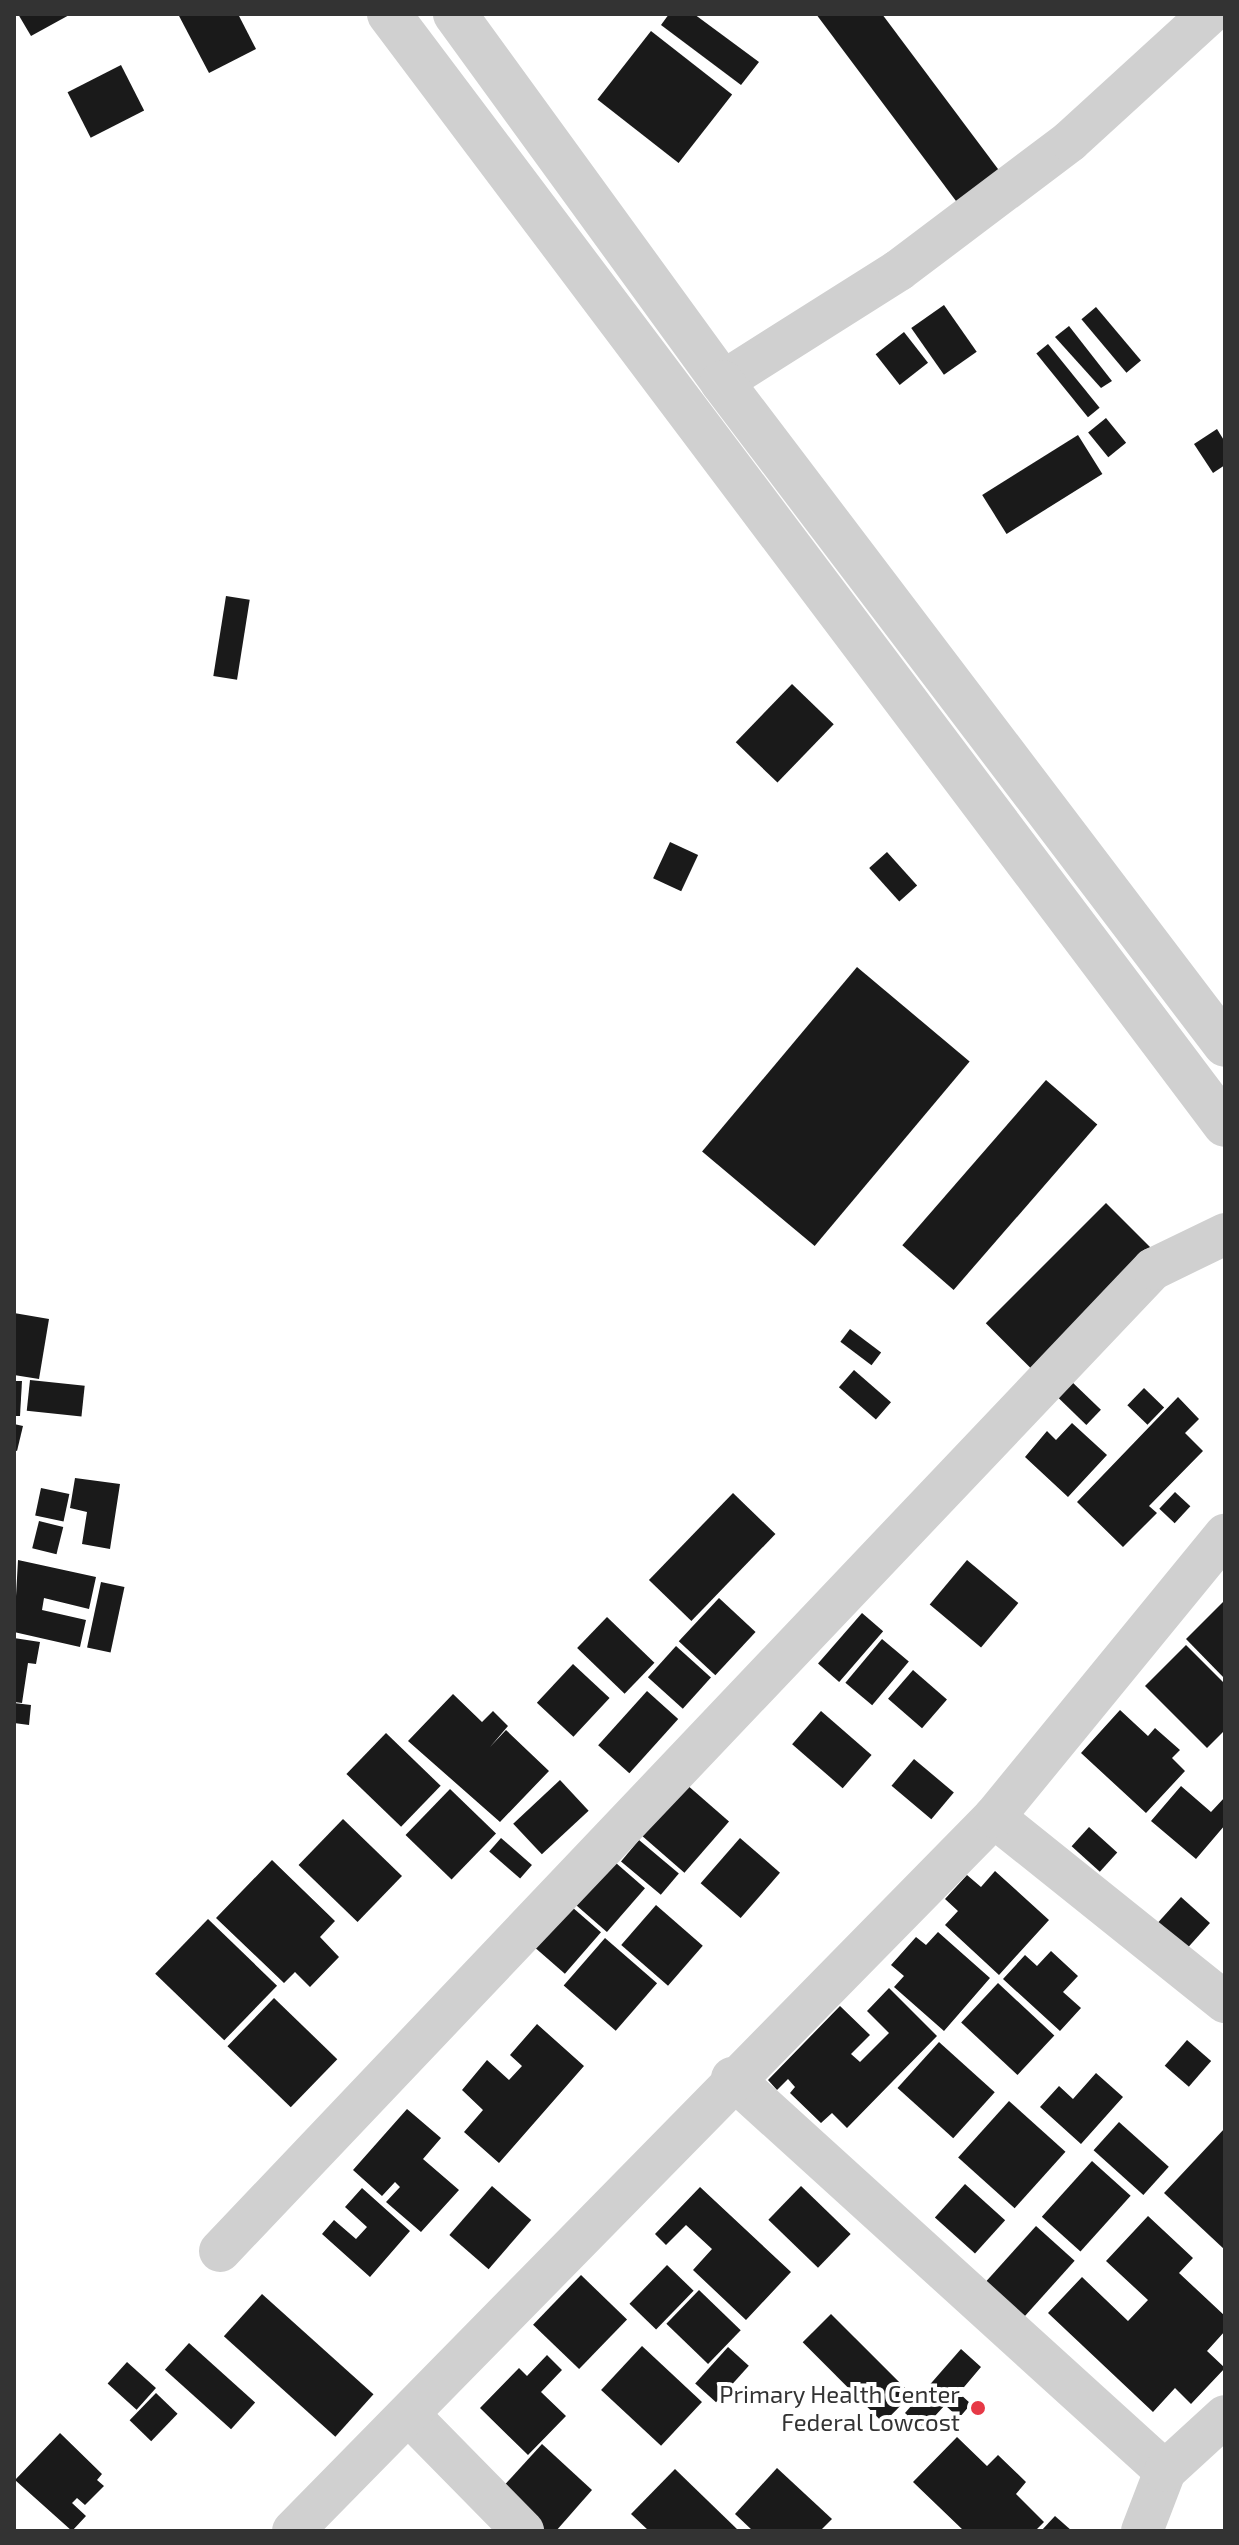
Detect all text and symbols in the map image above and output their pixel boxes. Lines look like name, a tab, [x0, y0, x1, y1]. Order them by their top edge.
place label: Primary Health Center Federal Lowcost	[719, 2380, 960, 2436]
marker: Primary Health Center Federal Lowcost	[967, 2397, 989, 2419]

